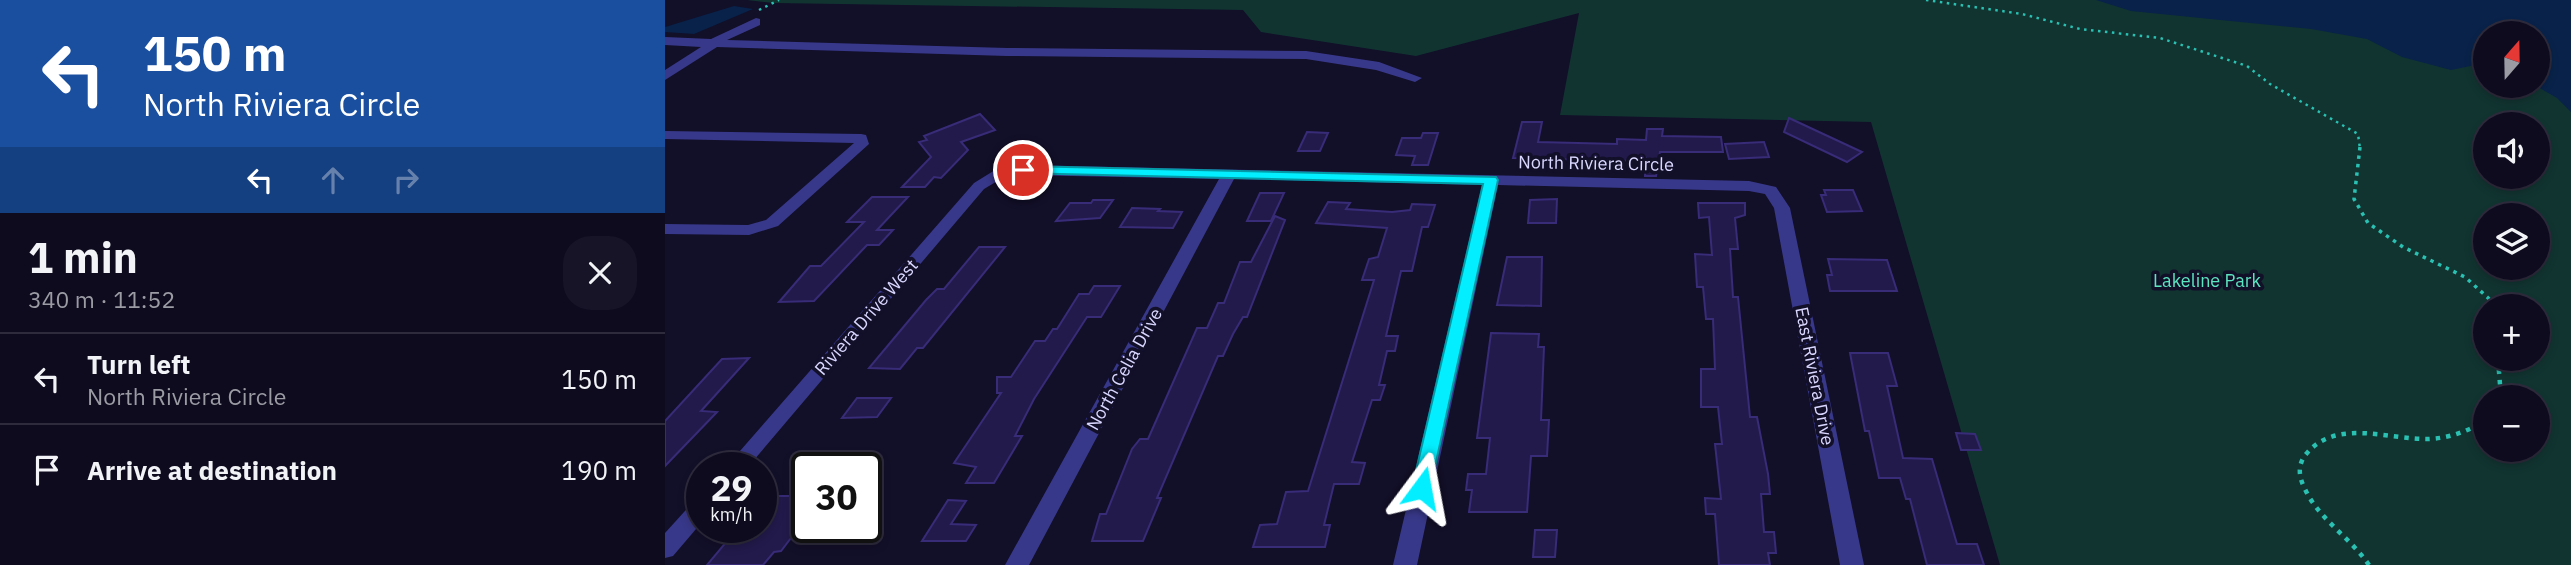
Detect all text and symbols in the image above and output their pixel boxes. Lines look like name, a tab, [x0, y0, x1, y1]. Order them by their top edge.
text: 150 m	[143, 21, 287, 84]
north arrow	[2473, 21, 2550, 98]
map controls	[2473, 21, 2550, 462]
icon: left	[28, 28, 119, 119]
text: North Riviera Circle	[143, 83, 420, 125]
button: sound	[2473, 112, 2550, 189]
pin	[993, 140, 1053, 200]
street label: North Riviera Circle	[1518, 150, 1674, 176]
icon: arrive	[1004, 151, 1042, 189]
icon: left	[241, 161, 279, 199]
icon: ahead	[314, 161, 352, 199]
icon: right	[387, 161, 425, 199]
button: layers	[2473, 203, 2550, 280]
text: 1 min	[28, 230, 138, 285]
button: close	[563, 236, 637, 310]
street label: Riviera Drive West	[809, 254, 923, 380]
park label: Lakeline Park	[2153, 269, 2261, 292]
text: 340 m · 11:52	[28, 284, 175, 314]
button: +	[2473, 294, 2550, 371]
street label: North Celia Drive	[1081, 304, 1167, 434]
street label: East Riviera Drive	[1790, 305, 1840, 447]
text: Turn left	[87, 347, 190, 381]
icon: left	[28, 360, 66, 398]
text: 150 m	[561, 362, 637, 396]
text: North Riviera Circle	[87, 381, 286, 411]
button: −	[2473, 385, 2550, 462]
icon: arrive	[28, 451, 66, 489]
position arrow	[1385, 451, 1459, 525]
speed limit sign: 30	[791, 452, 882, 543]
text: Arrive at destination	[87, 453, 337, 487]
text: 190 m	[561, 453, 637, 487]
text: 29	[710, 465, 753, 511]
text: km/h	[710, 503, 753, 526]

